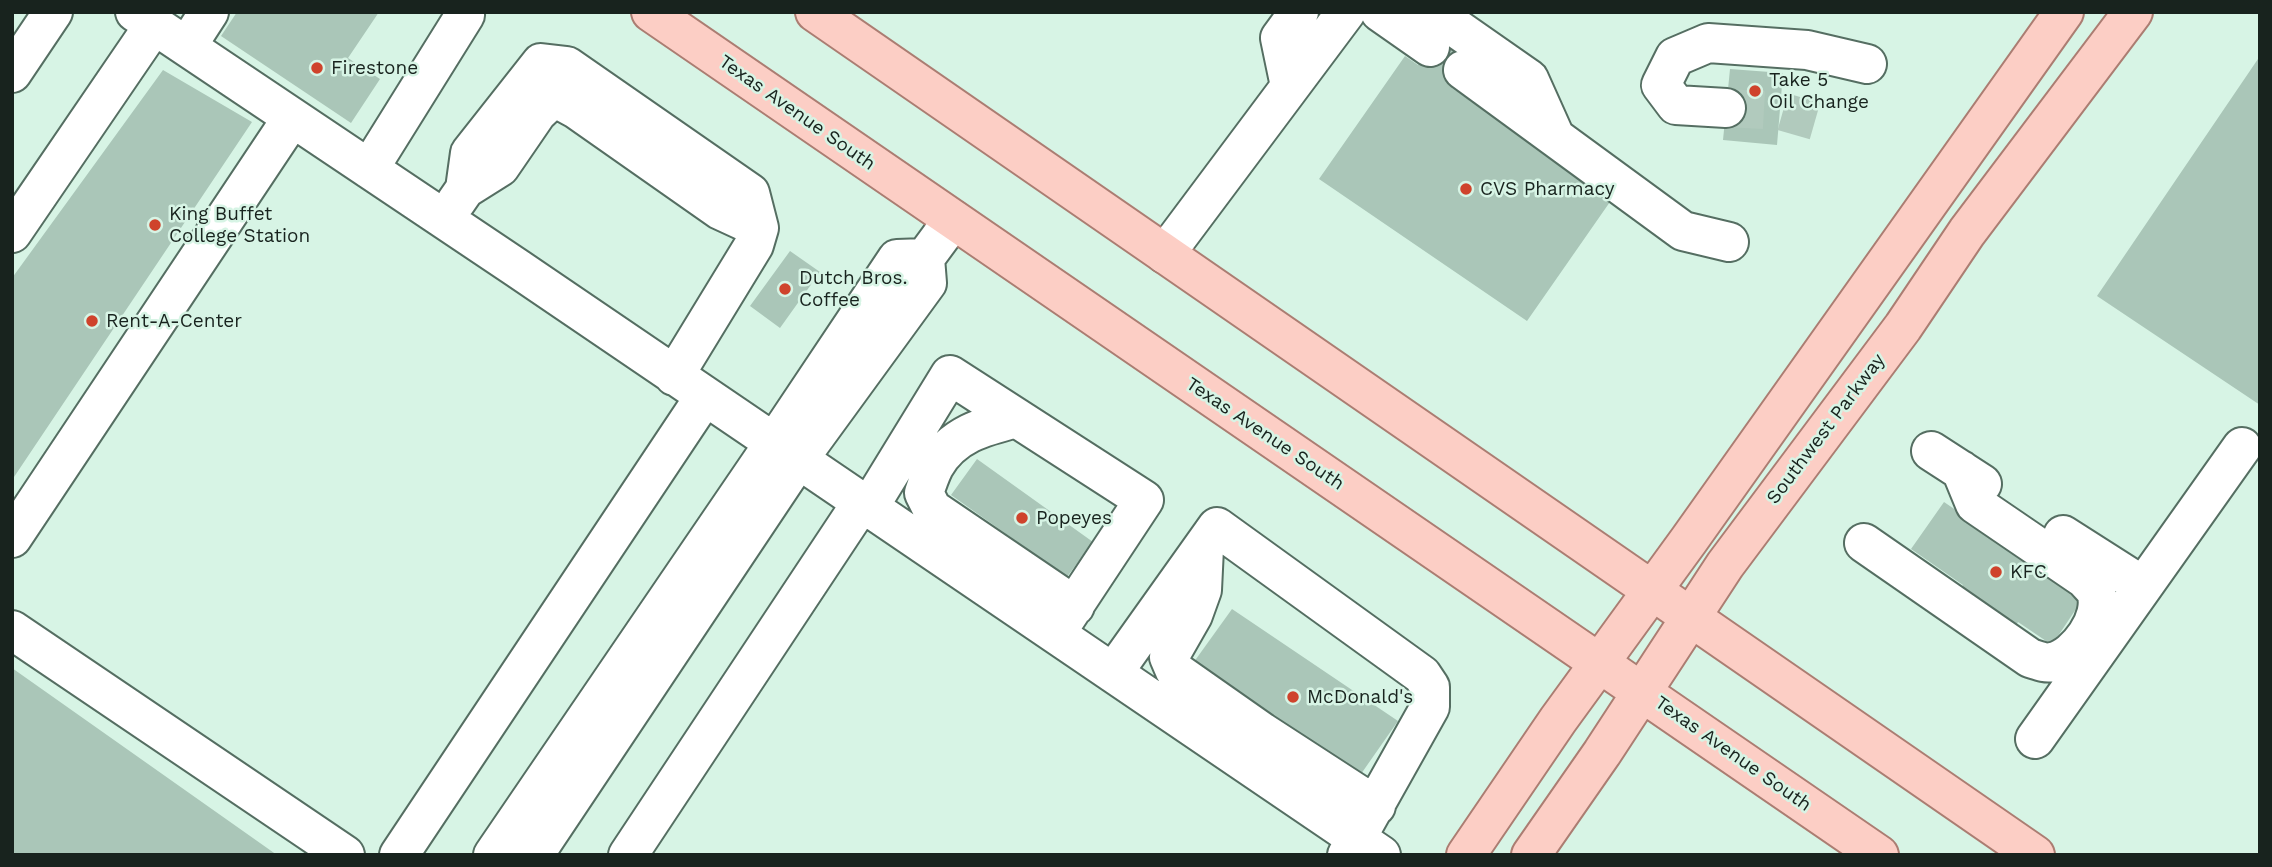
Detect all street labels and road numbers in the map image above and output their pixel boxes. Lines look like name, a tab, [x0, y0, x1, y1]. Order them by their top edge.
street label: Texas Avenue South	[714, 50, 880, 176]
street label: Southwest Parkway	[1762, 349, 1890, 509]
street label: Texas Avenue South	[1182, 373, 1348, 495]
street label: Texas Avenue South	[1650, 691, 1816, 817]

